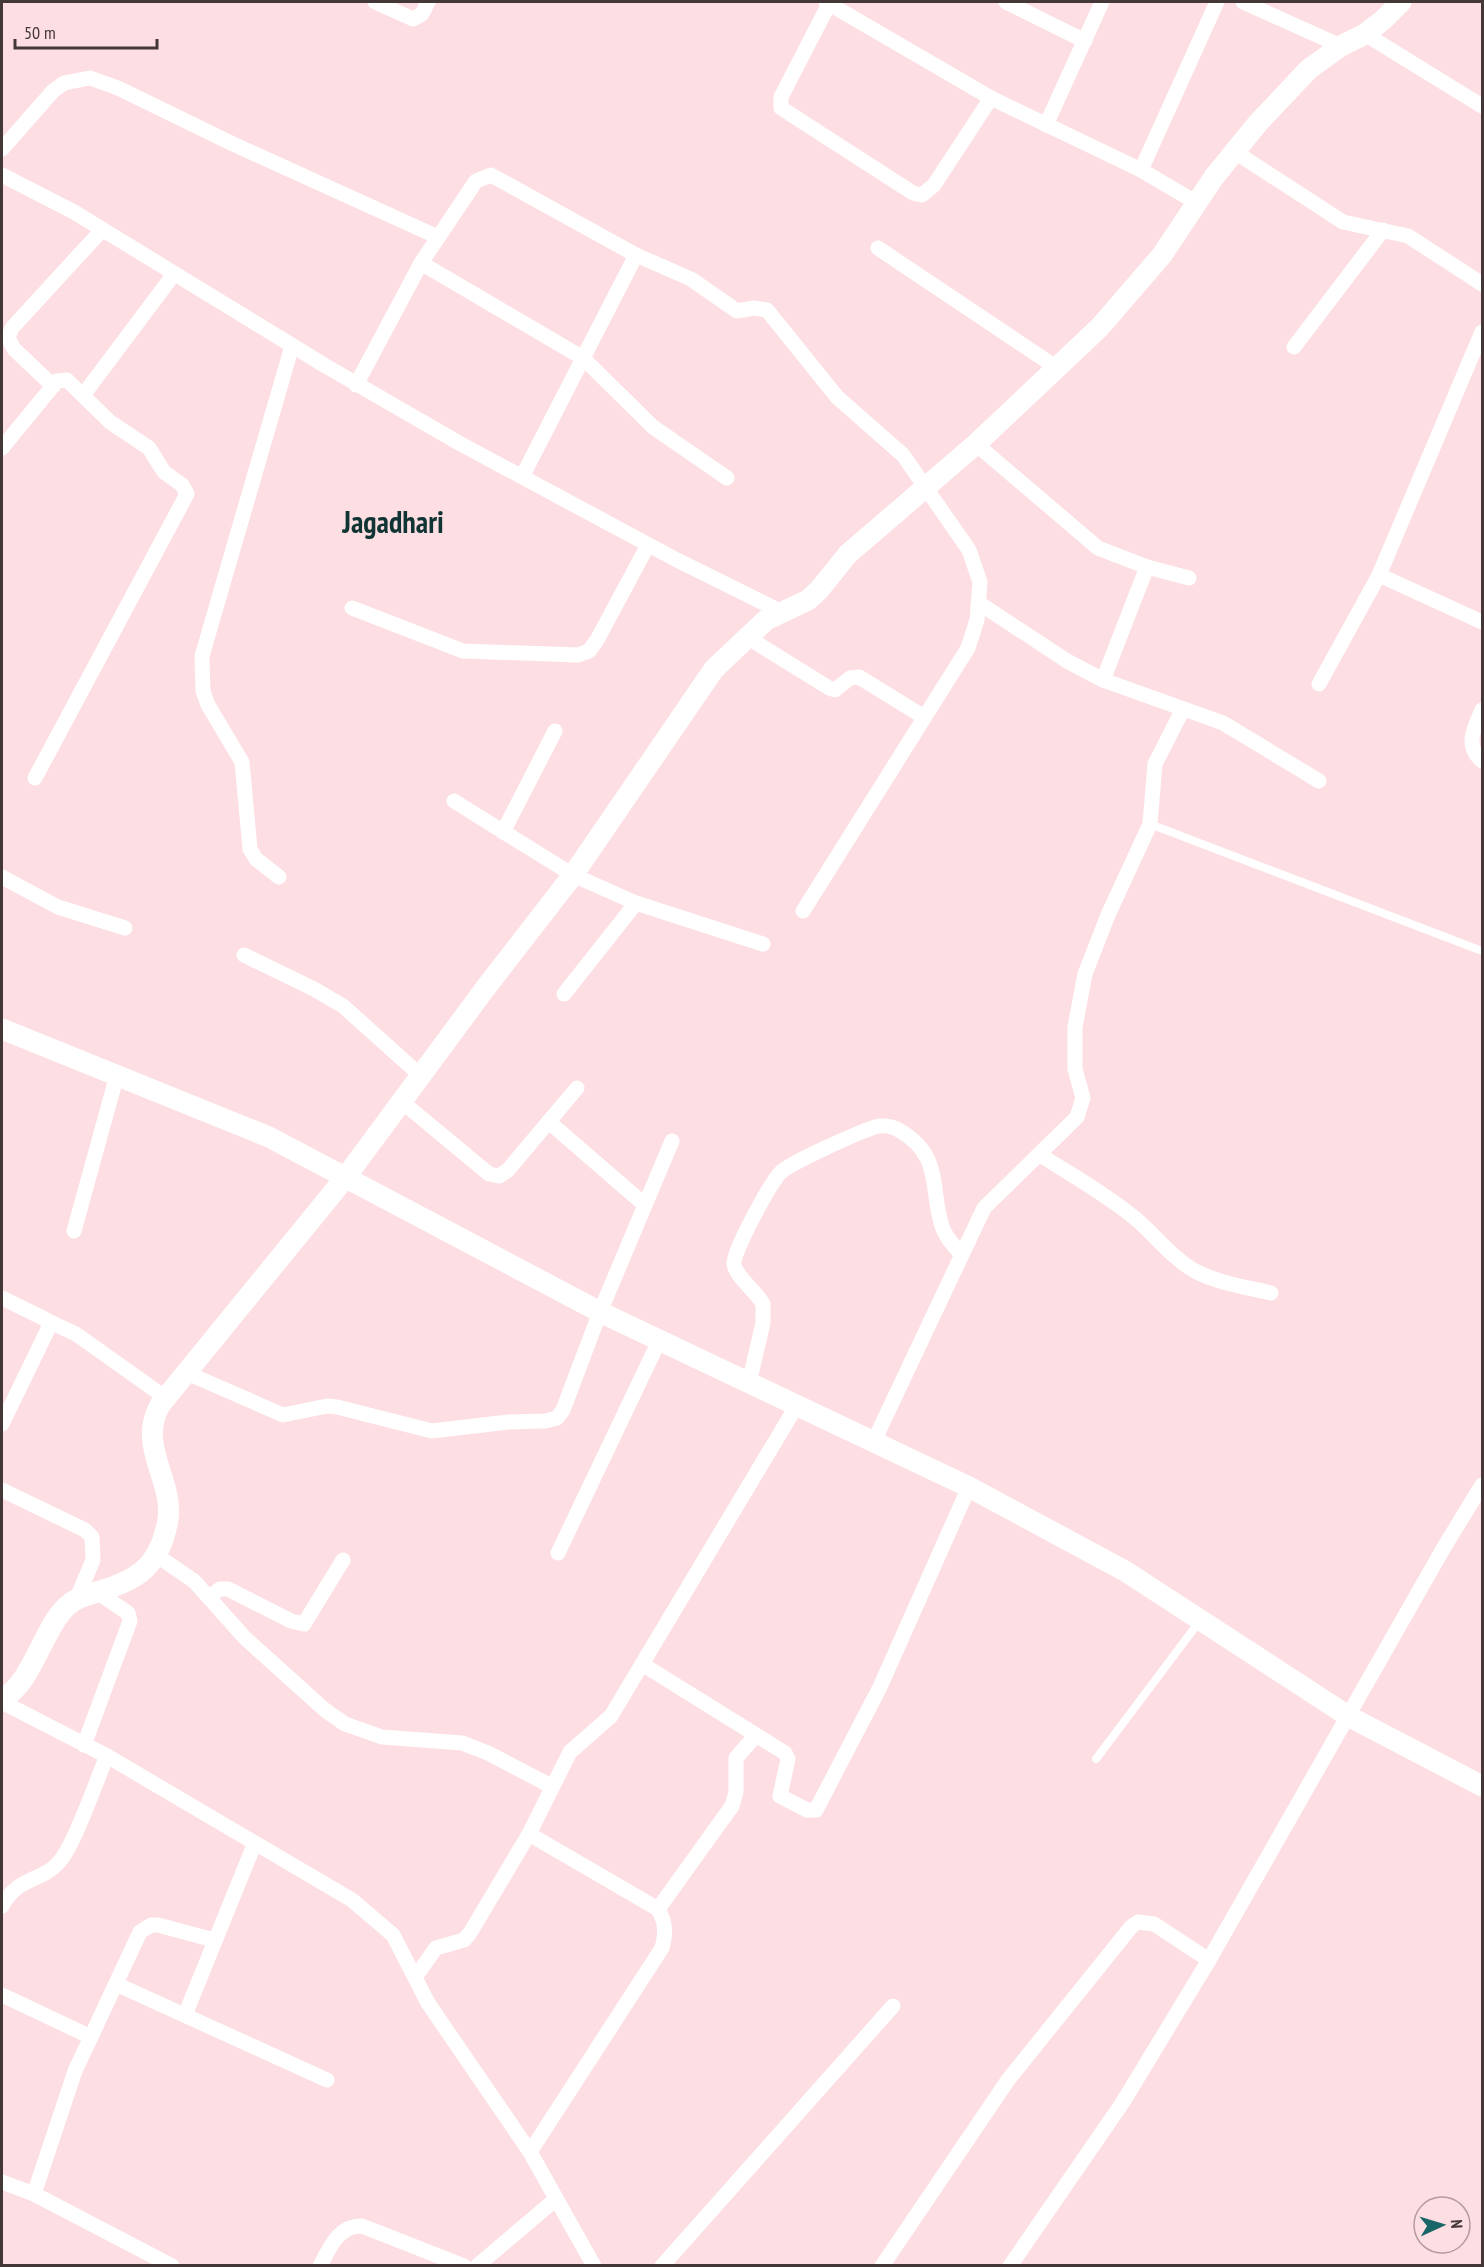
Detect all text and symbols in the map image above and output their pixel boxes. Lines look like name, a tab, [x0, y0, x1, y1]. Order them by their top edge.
scale bar	[15, 12, 158, 50]
text: 50 m	[24, 21, 56, 44]
district label: Jagadhari	[341, 502, 444, 541]
north arrow	[1412, 2195, 1472, 2255]
text: N	[1447, 2219, 1467, 2229]

